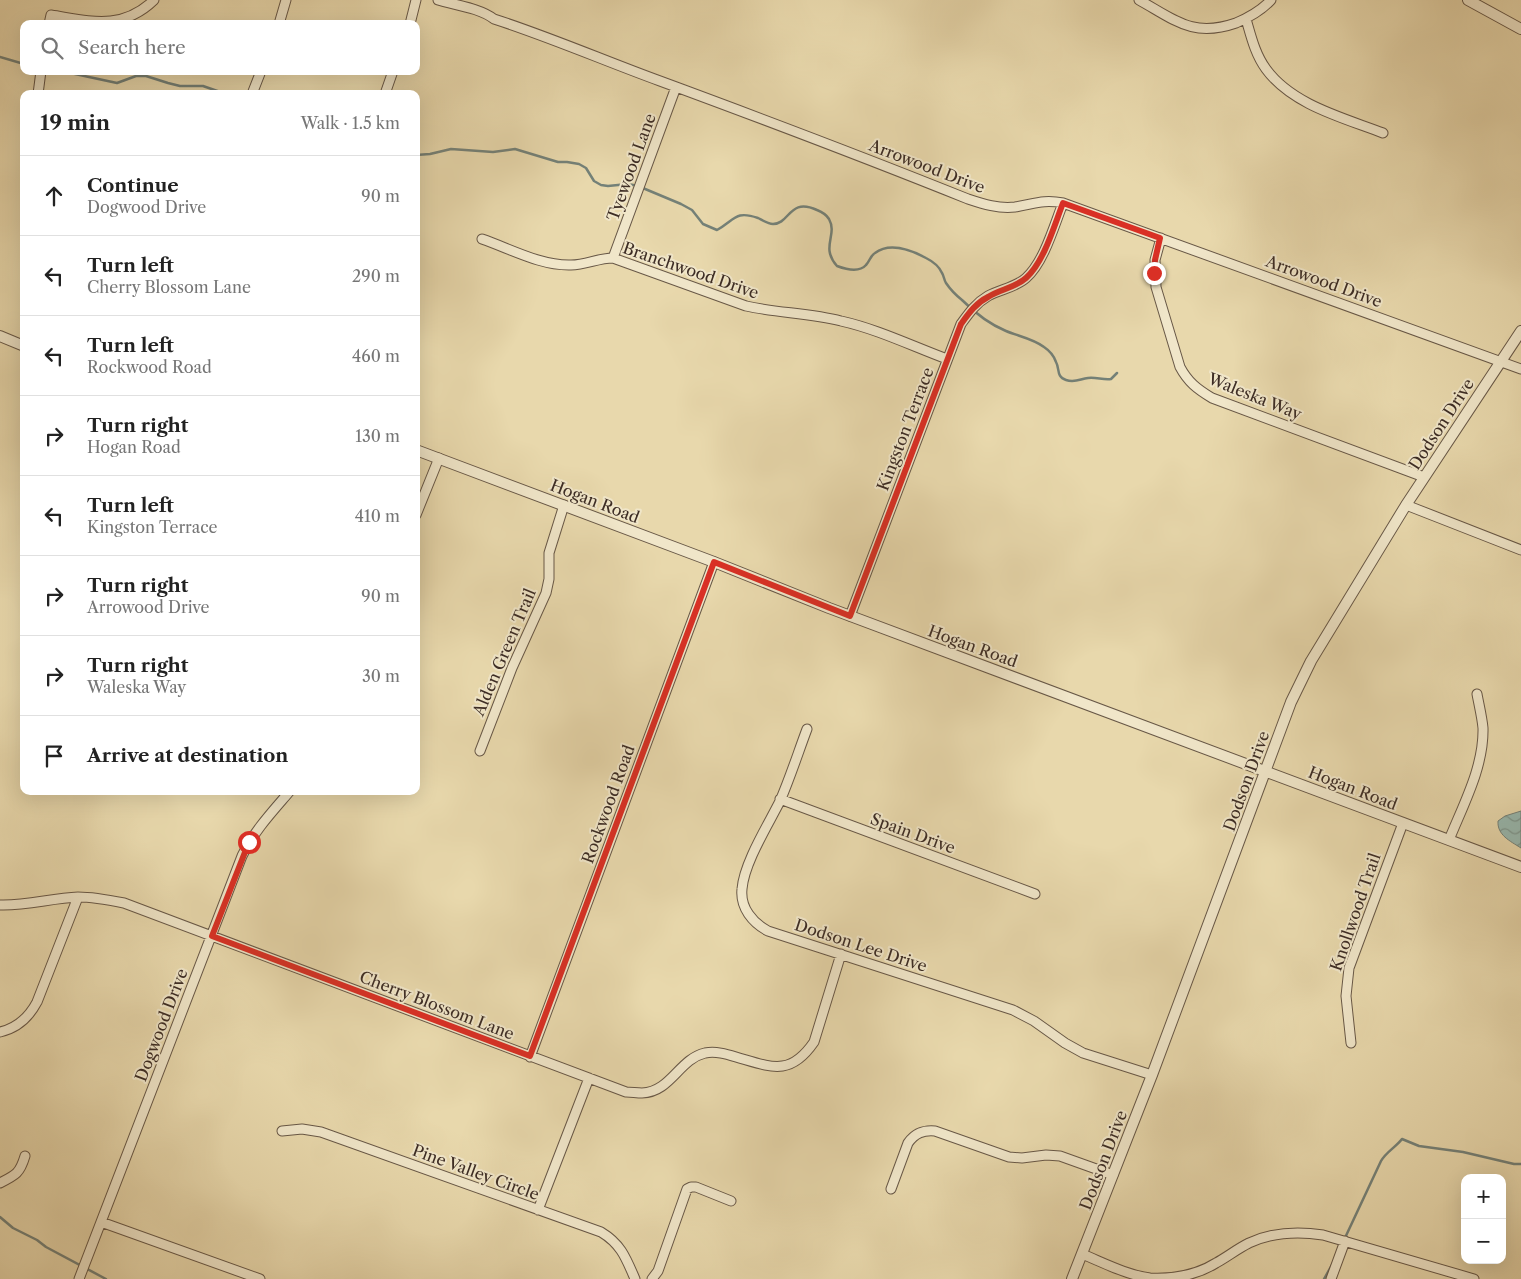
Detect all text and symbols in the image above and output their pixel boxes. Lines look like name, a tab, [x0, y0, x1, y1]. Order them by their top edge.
search box	[20, 20, 420, 75]
icon: search	[38, 34, 66, 62]
text: Search here	[78, 36, 186, 59]
text: 19 min	[40, 110, 110, 135]
street label: Tyewood Lane	[602, 110, 660, 223]
text: Walk · 1.5 km	[301, 113, 400, 133]
street label: Arrowood Drive	[865, 134, 988, 197]
text: Continue	[87, 174, 179, 197]
icon: ahead	[40, 182, 68, 210]
text: 90 m	[361, 186, 400, 206]
text: Dogwood Drive	[87, 197, 206, 217]
street label: Branchwood Drive	[620, 237, 762, 303]
street label: Arrowood Drive	[1262, 250, 1385, 311]
text: Turn left	[87, 254, 174, 277]
icon: left	[40, 262, 68, 290]
route end	[1143, 262, 1166, 285]
text: 290 m	[352, 266, 400, 286]
text: Cherry Blossom Lane	[87, 277, 251, 297]
text: Turn left	[87, 334, 174, 357]
icon: left	[40, 342, 68, 370]
text: 460 m	[352, 346, 400, 366]
text: Rockwood Road	[87, 357, 212, 377]
street label: Kingston Terrace	[872, 364, 938, 494]
street label: Waleska Way	[1204, 368, 1306, 424]
street label: Dodson Drive	[1404, 374, 1478, 474]
text: Turn right	[87, 414, 188, 437]
icon: right	[40, 422, 68, 450]
text: 130 m	[355, 426, 400, 446]
text: Hogan Road	[87, 437, 181, 457]
street label: Hogan Road	[548, 475, 643, 527]
text: Turn left	[87, 494, 174, 517]
icon: left	[40, 502, 68, 530]
text: 410 m	[355, 506, 400, 526]
text: Kingston Terrace	[87, 517, 218, 537]
text: Turn right	[87, 574, 188, 597]
icon: right	[40, 582, 68, 610]
street label: Alden Green Trail	[468, 585, 540, 720]
text: 90 m	[361, 586, 400, 606]
text: Arrowood Drive	[87, 597, 210, 617]
street label: Hogan Road	[926, 621, 1021, 672]
text: Turn right	[87, 654, 188, 677]
icon: right	[40, 662, 68, 690]
text: 30 m	[362, 666, 400, 686]
text: Waleska Way	[87, 677, 186, 697]
street label: Dodson Drive	[1219, 728, 1273, 834]
icon: arrive	[40, 742, 68, 770]
street label: Rockwood Road	[577, 742, 639, 866]
text: Arrive at destination	[87, 744, 288, 767]
street label: Hogan Road	[1306, 762, 1401, 814]
street label: Spain Drive	[868, 808, 958, 858]
route start	[238, 831, 261, 854]
street label: Knollwood Trail	[1325, 850, 1385, 974]
street label: Dodson Lee Drive	[792, 914, 930, 976]
street label: Dogwood Drive	[130, 966, 192, 1084]
street label: Cherry Blossom Lane	[357, 966, 517, 1044]
street label: Dodson Drive	[1075, 1107, 1131, 1213]
street label: Pine Valley Circle	[410, 1140, 542, 1204]
map controls	[1461, 1174, 1506, 1264]
button: +	[1461, 1174, 1506, 1219]
button: −	[1461, 1219, 1506, 1264]

